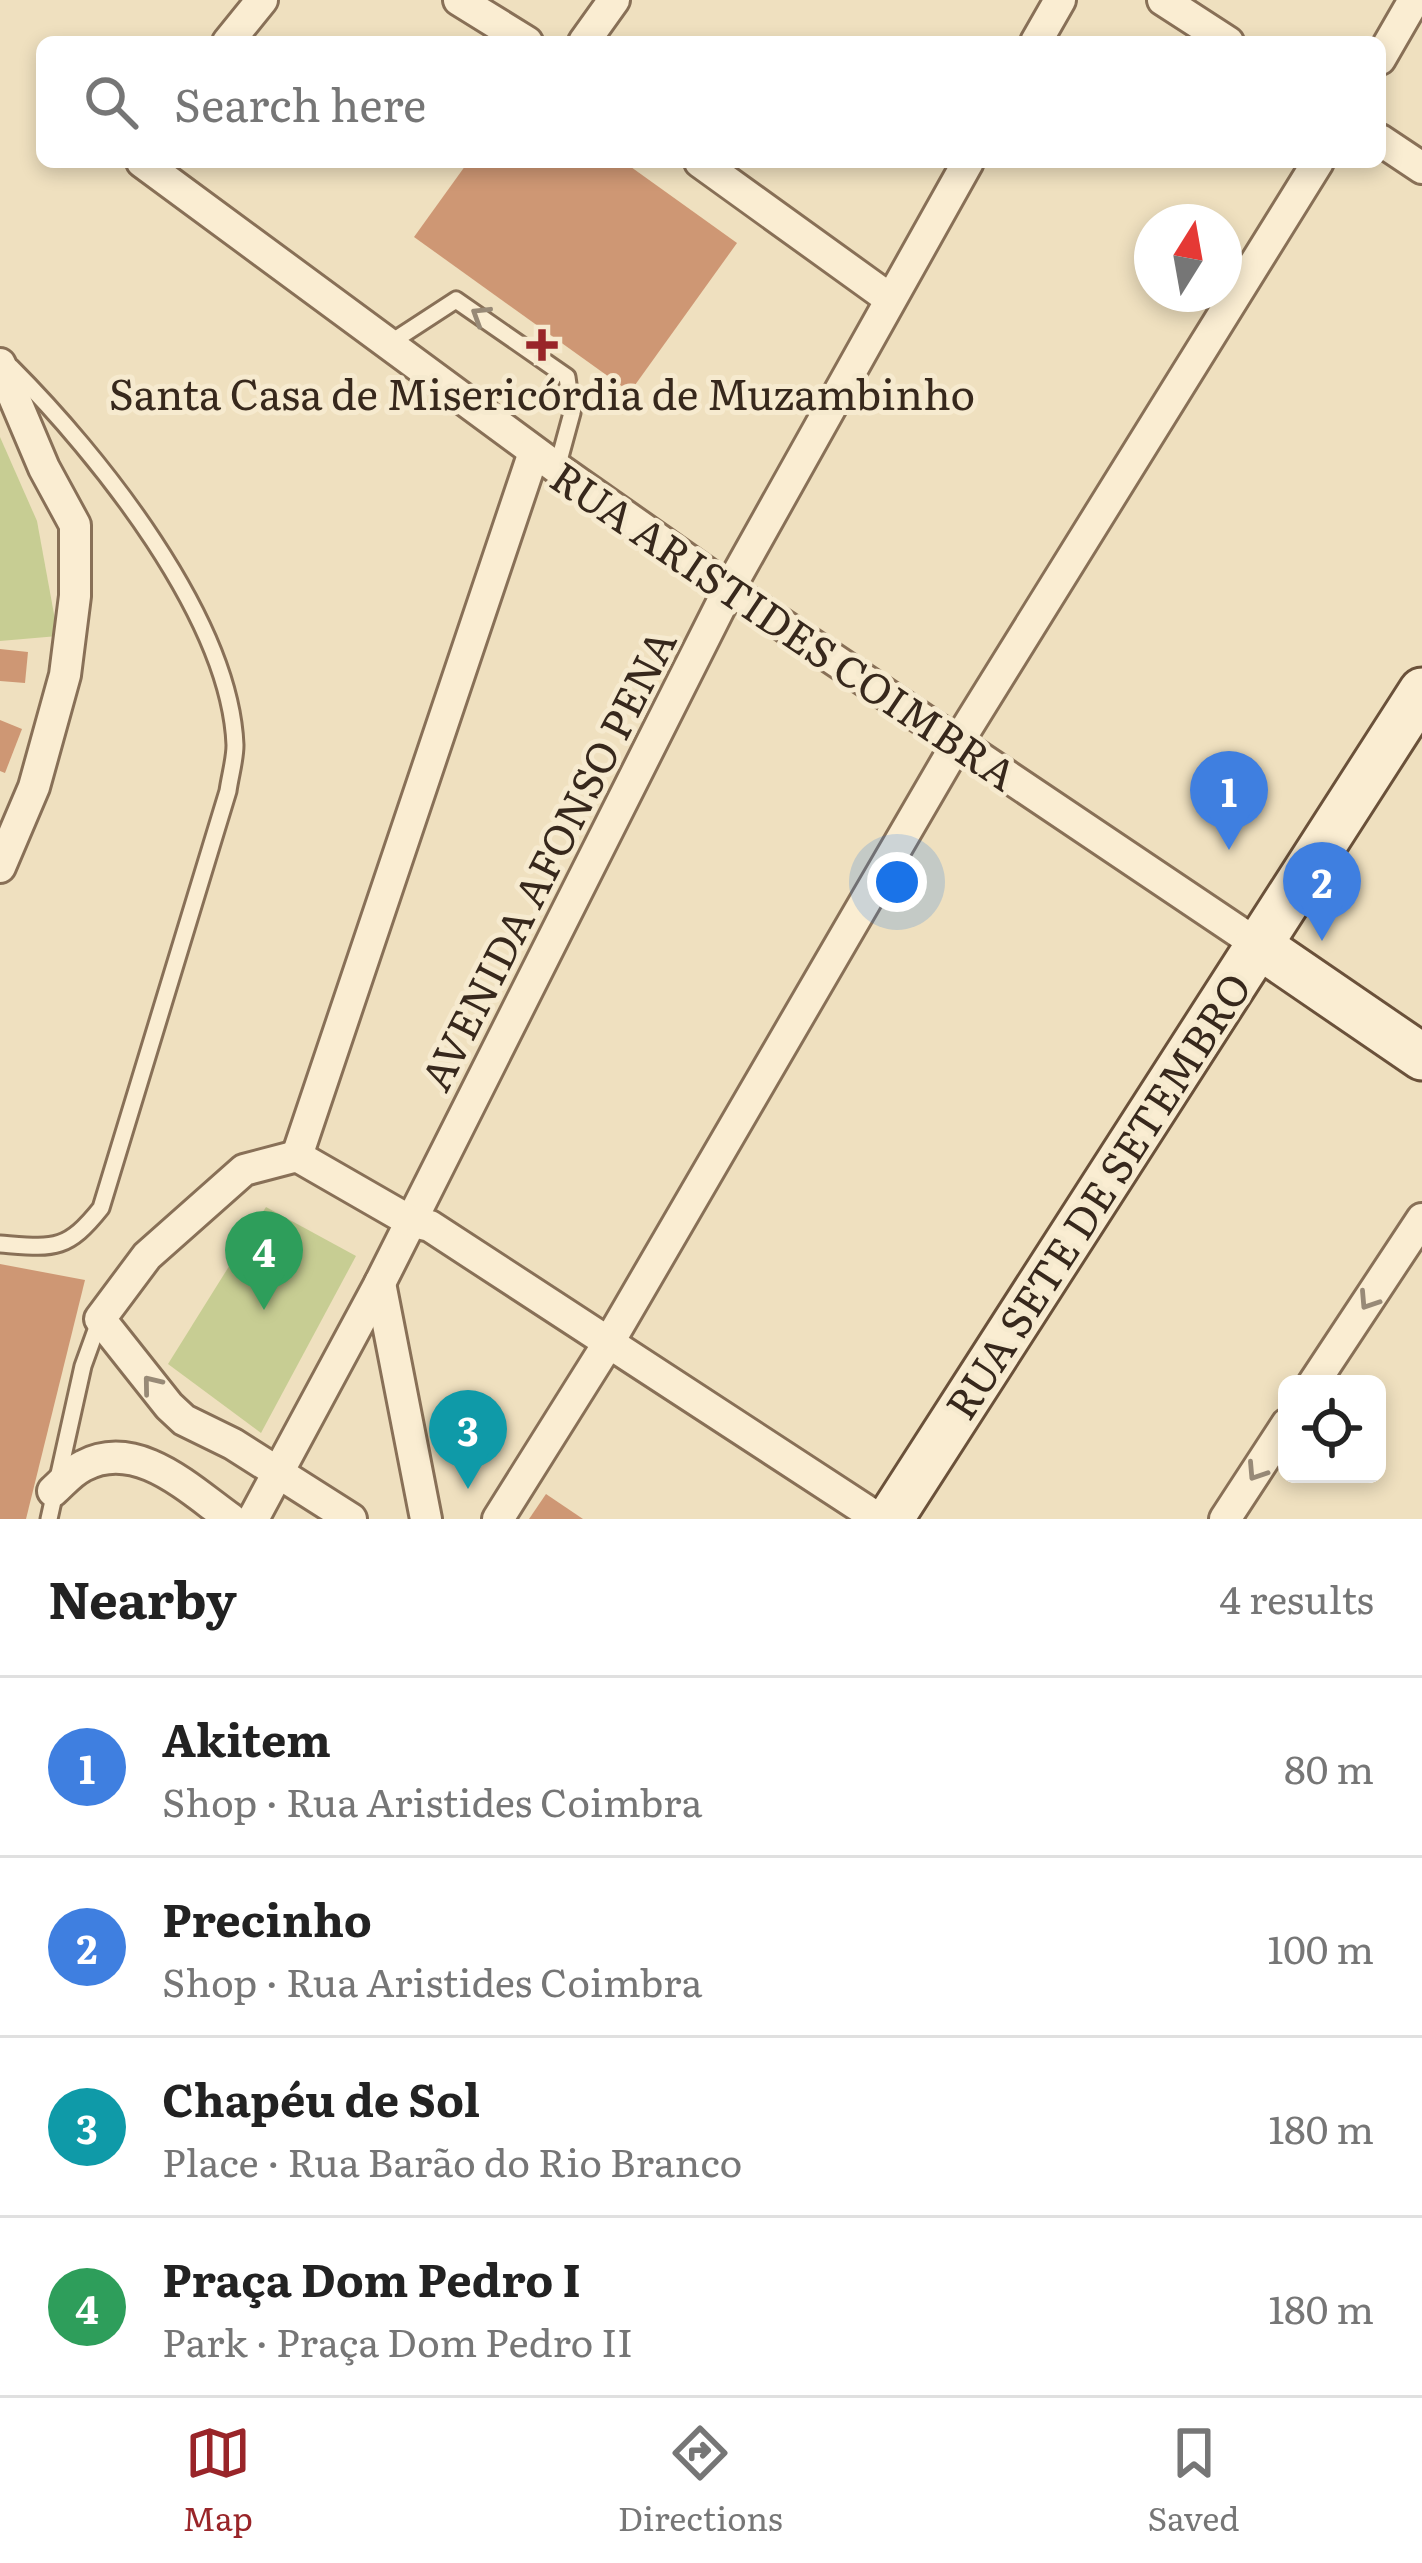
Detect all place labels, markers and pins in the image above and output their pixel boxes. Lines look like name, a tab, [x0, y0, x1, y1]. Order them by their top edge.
marker: Santa Casa de Misericórdia de Muzambinho	[526, 329, 558, 361]
place label: Santa Casa de Misericórdia de Muzambinho	[109, 361, 975, 423]
pin: 1	[1190, 751, 1268, 850]
pin: 2	[1283, 842, 1361, 941]
pin: 4	[225, 1211, 303, 1310]
pin: 3	[429, 1390, 507, 1489]

